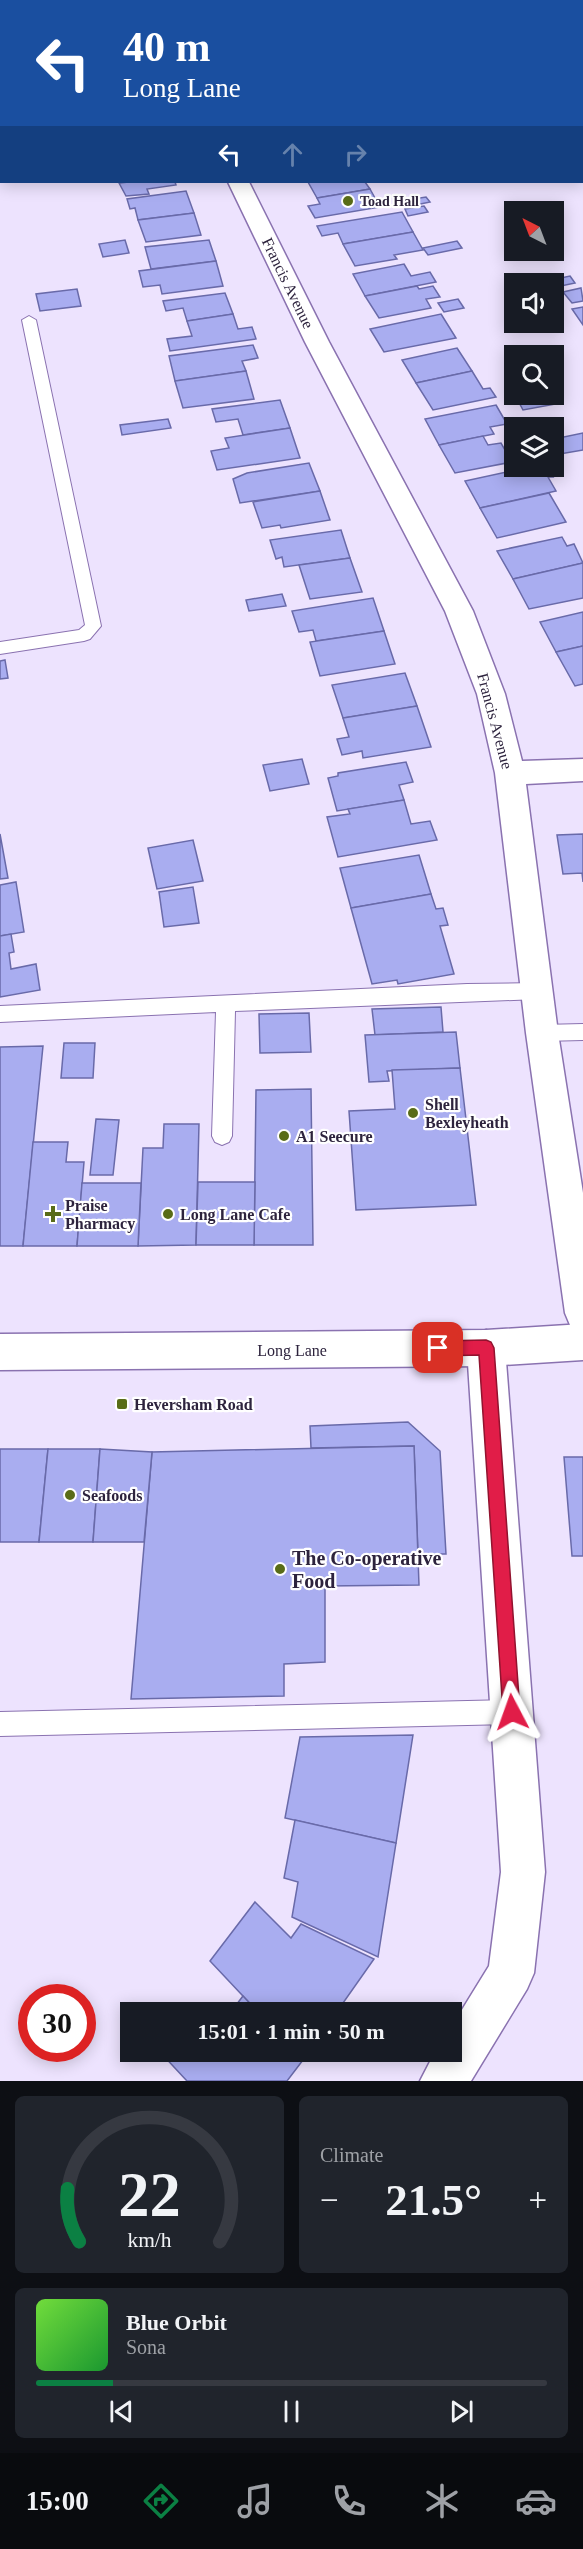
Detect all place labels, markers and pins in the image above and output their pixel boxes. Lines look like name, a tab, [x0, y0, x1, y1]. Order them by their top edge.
marker: Toad Hall	[341, 194, 355, 208]
place label: Toad Hall	[360, 194, 419, 209]
place label: Shell Bexleyheath	[425, 1096, 509, 1132]
marker: Shell Bexleyheath	[406, 1106, 420, 1120]
place label: A1 Seecure	[296, 1128, 373, 1145]
marker: A1 Seecure	[277, 1129, 291, 1143]
place label: Praise Pharmacy	[65, 1197, 135, 1233]
place label: Long Lane Cafe	[180, 1206, 290, 1224]
marker: Praise Pharmacy	[46, 1207, 60, 1221]
marker: Long Lane Cafe	[161, 1207, 175, 1221]
pin	[412, 1322, 463, 1373]
place label: Heversham Road	[134, 1396, 253, 1413]
marker: Heversham Road	[115, 1397, 129, 1411]
place label: Seafoods	[82, 1487, 142, 1504]
marker: Seafoods	[63, 1488, 77, 1502]
place label: The Co-operative Food	[292, 1547, 442, 1592]
marker: The Co-operative Food	[273, 1562, 287, 1576]

